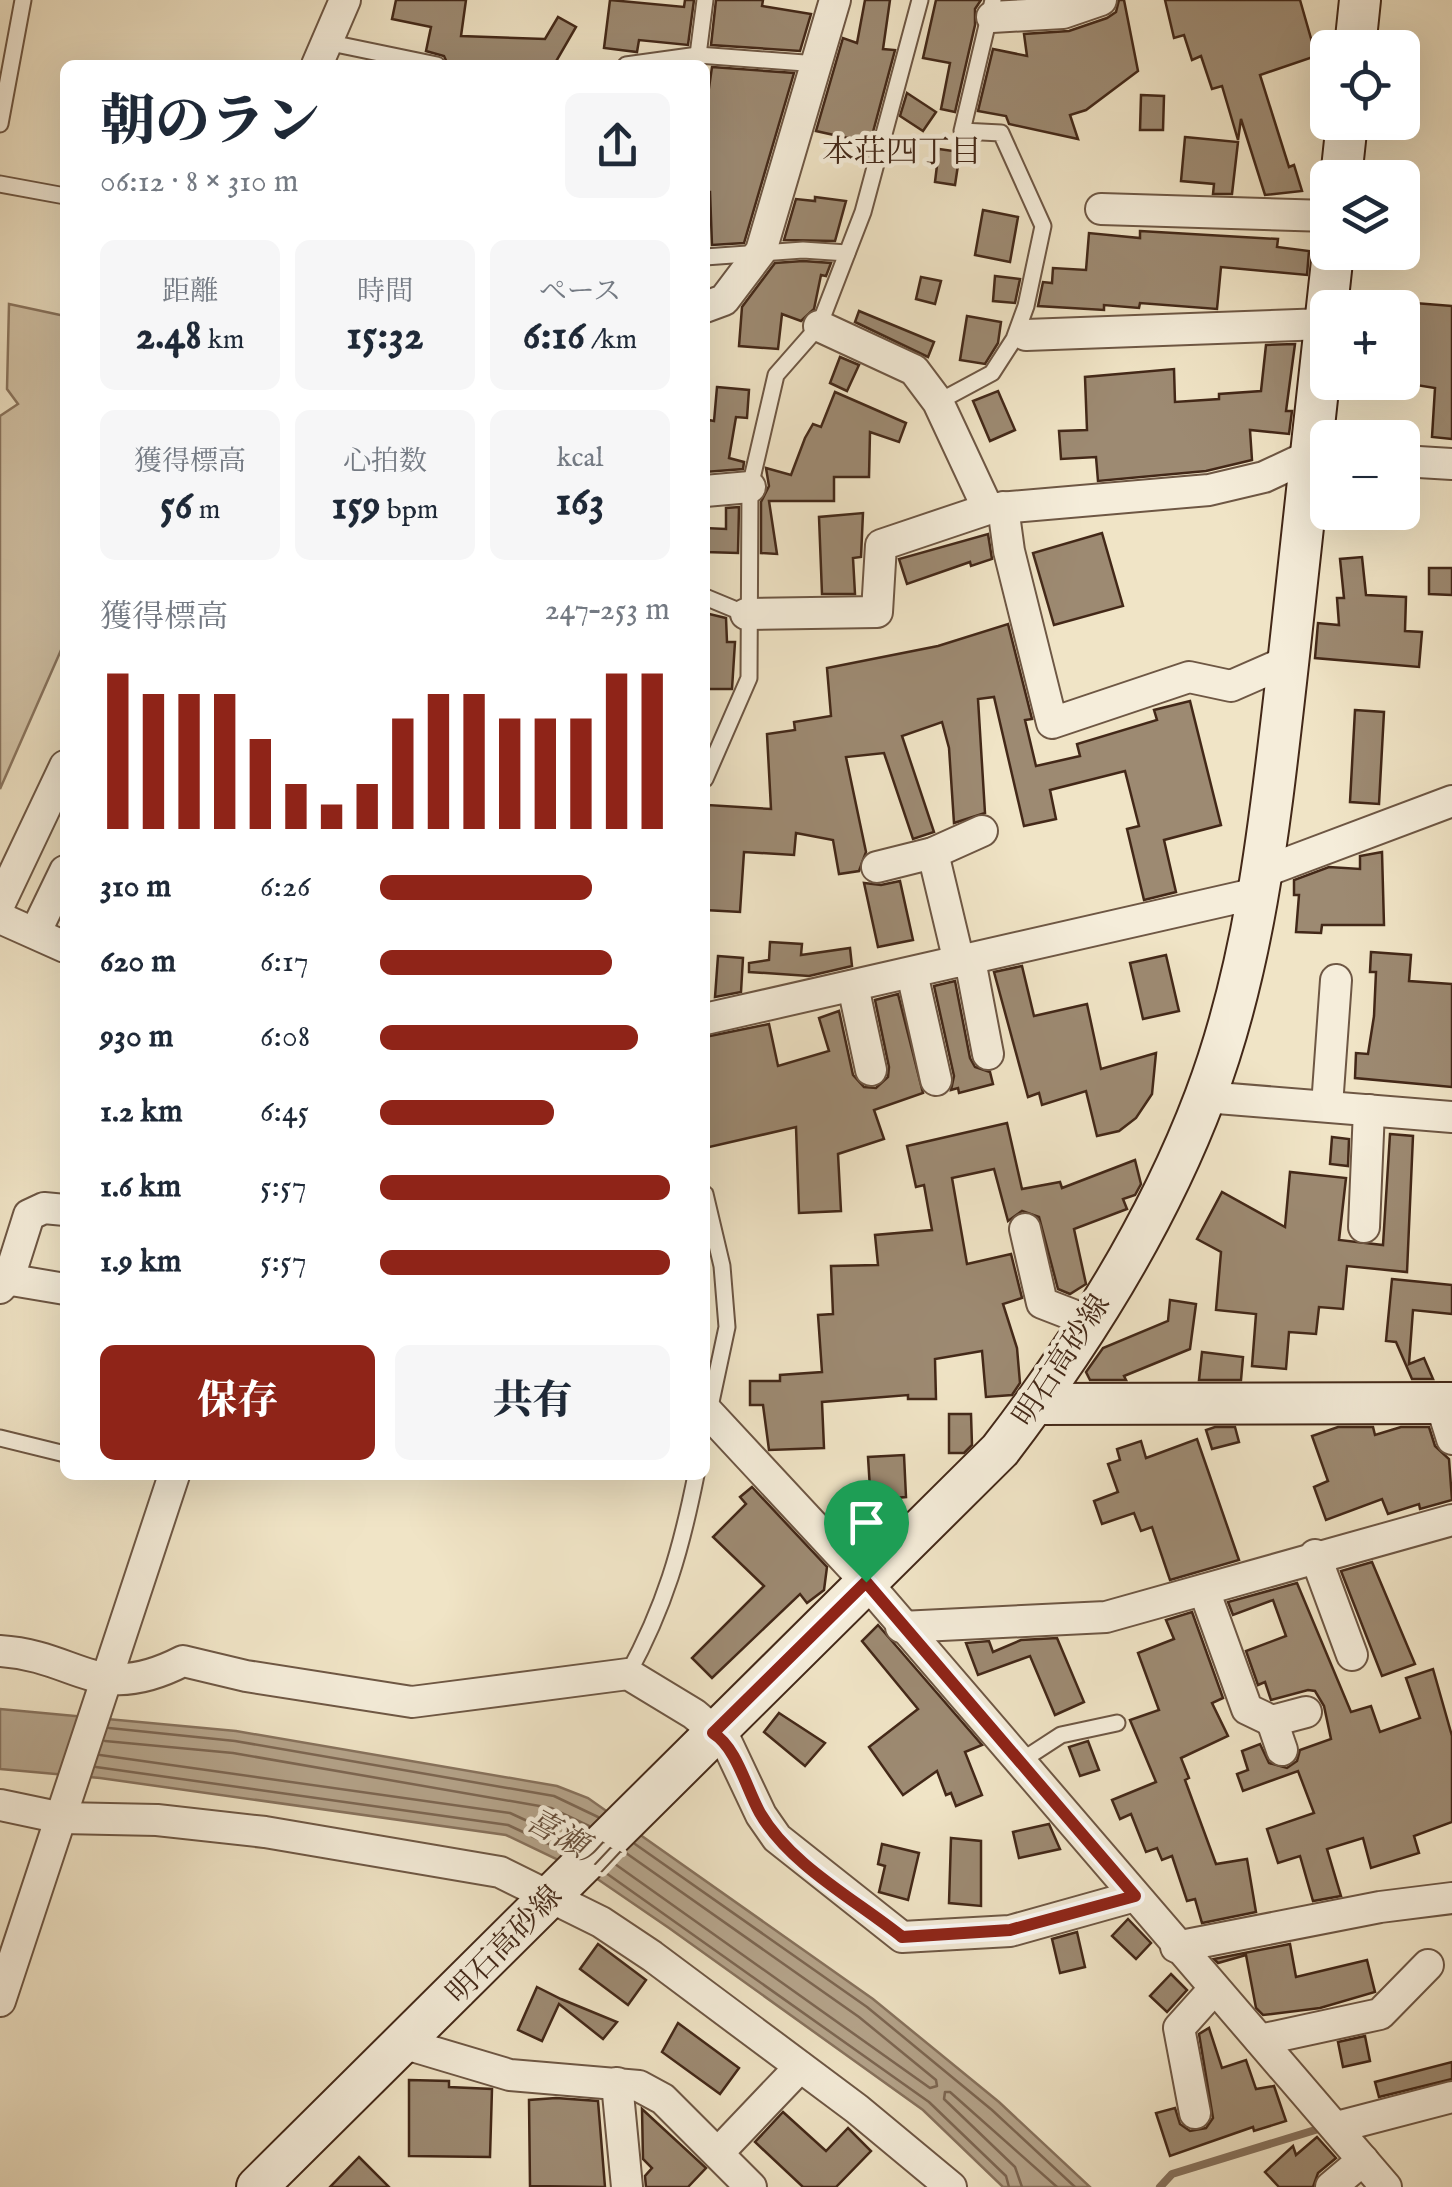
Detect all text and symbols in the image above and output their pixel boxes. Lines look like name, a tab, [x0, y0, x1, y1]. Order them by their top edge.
map controls	[1310, 30, 1420, 530]
button: locate	[1310, 30, 1420, 140]
text: 朝のラン	[100, 89, 320, 159]
button: share	[565, 93, 670, 198]
district label: 本荘四丁目	[822, 133, 982, 174]
button: layers	[1310, 160, 1420, 270]
text: 06:12 · 8 × 310 m	[100, 162, 299, 203]
text: 距離	[162, 275, 218, 310]
text: 時間	[357, 275, 413, 310]
text: ペース	[539, 275, 621, 310]
button: +	[1310, 290, 1420, 400]
text: 2.48	[136, 310, 202, 363]
text: 15:32	[346, 310, 424, 363]
text: 6:16	[523, 310, 585, 363]
text: km	[202, 323, 244, 358]
text: /km	[585, 323, 637, 358]
button: −	[1310, 420, 1420, 530]
text: kcal	[557, 441, 603, 476]
text: 獲得標高	[134, 445, 246, 480]
text: 心拍数	[343, 445, 427, 480]
text: 163	[555, 476, 605, 529]
text: 56	[160, 480, 193, 533]
text: 159	[331, 480, 381, 533]
text: m	[193, 493, 220, 528]
text: bpm	[381, 493, 439, 528]
text: 247–253 m	[544, 590, 670, 631]
text: 獲得標高	[100, 598, 228, 639]
text: 310 m	[100, 867, 171, 908]
text: 6:26	[260, 867, 310, 908]
text: 620 m	[100, 942, 176, 983]
text: 6:17	[260, 942, 309, 983]
text: 930 m	[100, 1017, 173, 1058]
text: 6:08	[260, 1017, 310, 1058]
text: 1.2 km	[100, 1092, 183, 1133]
text: 6:45	[260, 1092, 309, 1133]
text: 1.6 km	[100, 1167, 181, 1208]
text: 5:57	[260, 1167, 307, 1208]
text: 1.9 km	[100, 1242, 182, 1283]
text: 5:57	[260, 1242, 307, 1283]
street label: 明石高砂線	[1006, 1288, 1119, 1434]
button: 保存	[100, 1345, 375, 1460]
button: 共有	[395, 1345, 670, 1460]
pin	[824, 1480, 909, 1583]
icon: arrive	[839, 1495, 894, 1550]
water label: 喜瀬川	[518, 1801, 624, 1885]
street label: 明石高砂線	[440, 1878, 571, 2013]

